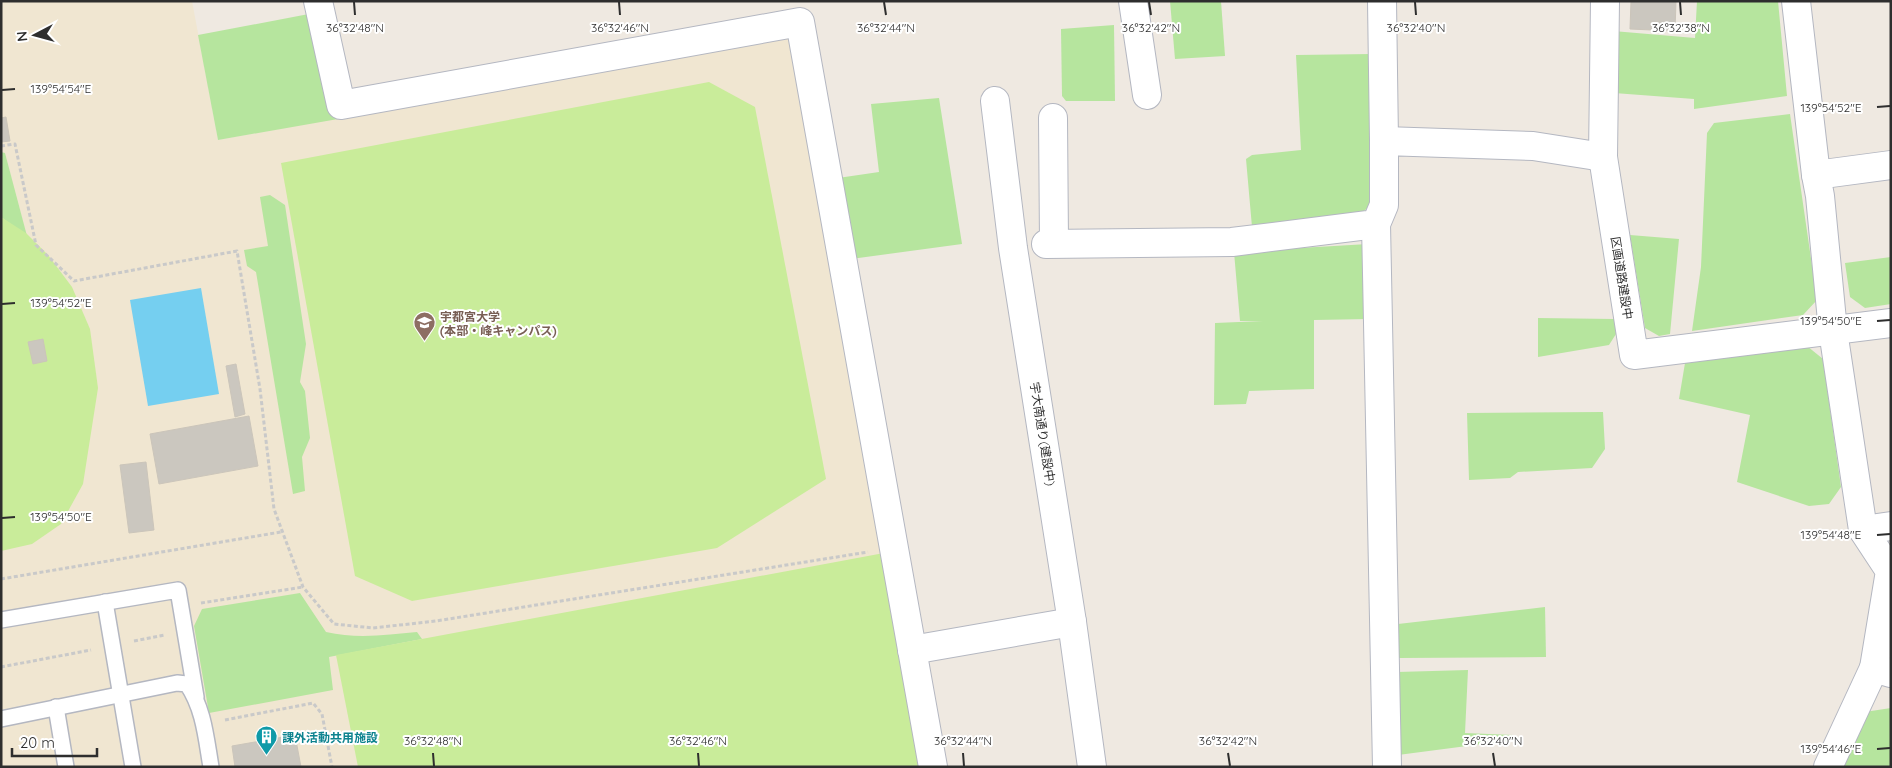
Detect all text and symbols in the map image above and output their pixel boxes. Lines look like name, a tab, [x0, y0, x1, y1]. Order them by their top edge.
north arrow	[10, 10, 60, 60]
text: 36°32'48"N	[326, 20, 384, 35]
text: 36°32'46"N	[591, 20, 649, 35]
text: 36°32'44"N	[857, 20, 915, 35]
text: 36°32'42"N	[1122, 20, 1180, 35]
text: 36°32'40"N	[1387, 20, 1445, 35]
text: 36°32'38"N	[1652, 20, 1710, 35]
text: N	[13, 30, 32, 42]
text: 139°54'54"E	[31, 81, 92, 96]
text: 139°54'52"E	[1800, 100, 1862, 115]
street label: 区画道路建設中	[1608, 235, 1636, 321]
text: 139°54'52"E	[30, 295, 92, 310]
place label: 宇都宮大学 (本部・峰キャンパス)	[440, 309, 557, 338]
school or university icon: 宇都宮大学 (本部・峰キャンパス)	[412, 311, 436, 342]
text: 139°54'50"E	[1800, 313, 1862, 328]
street label: 宇大南通り(建設中)	[1027, 381, 1059, 487]
text: 139°54'50"E	[30, 509, 92, 524]
text: 139°54'48"E	[1801, 527, 1862, 542]
building icon: 課外活動共用施設	[254, 725, 278, 756]
scale bar	[12, 726, 98, 758]
place label: 課外活動共用施設	[282, 730, 378, 745]
text: 20 m	[20, 733, 55, 752]
text: 36°32'48"N	[404, 733, 462, 748]
text: 36°32'46"N	[669, 733, 727, 748]
text: 36°32'44"N	[934, 733, 992, 748]
text: 36°32'42"N	[1199, 733, 1257, 748]
text: 36°32'40"N	[1464, 733, 1522, 748]
text: 139°54'46"E	[1801, 741, 1862, 756]

